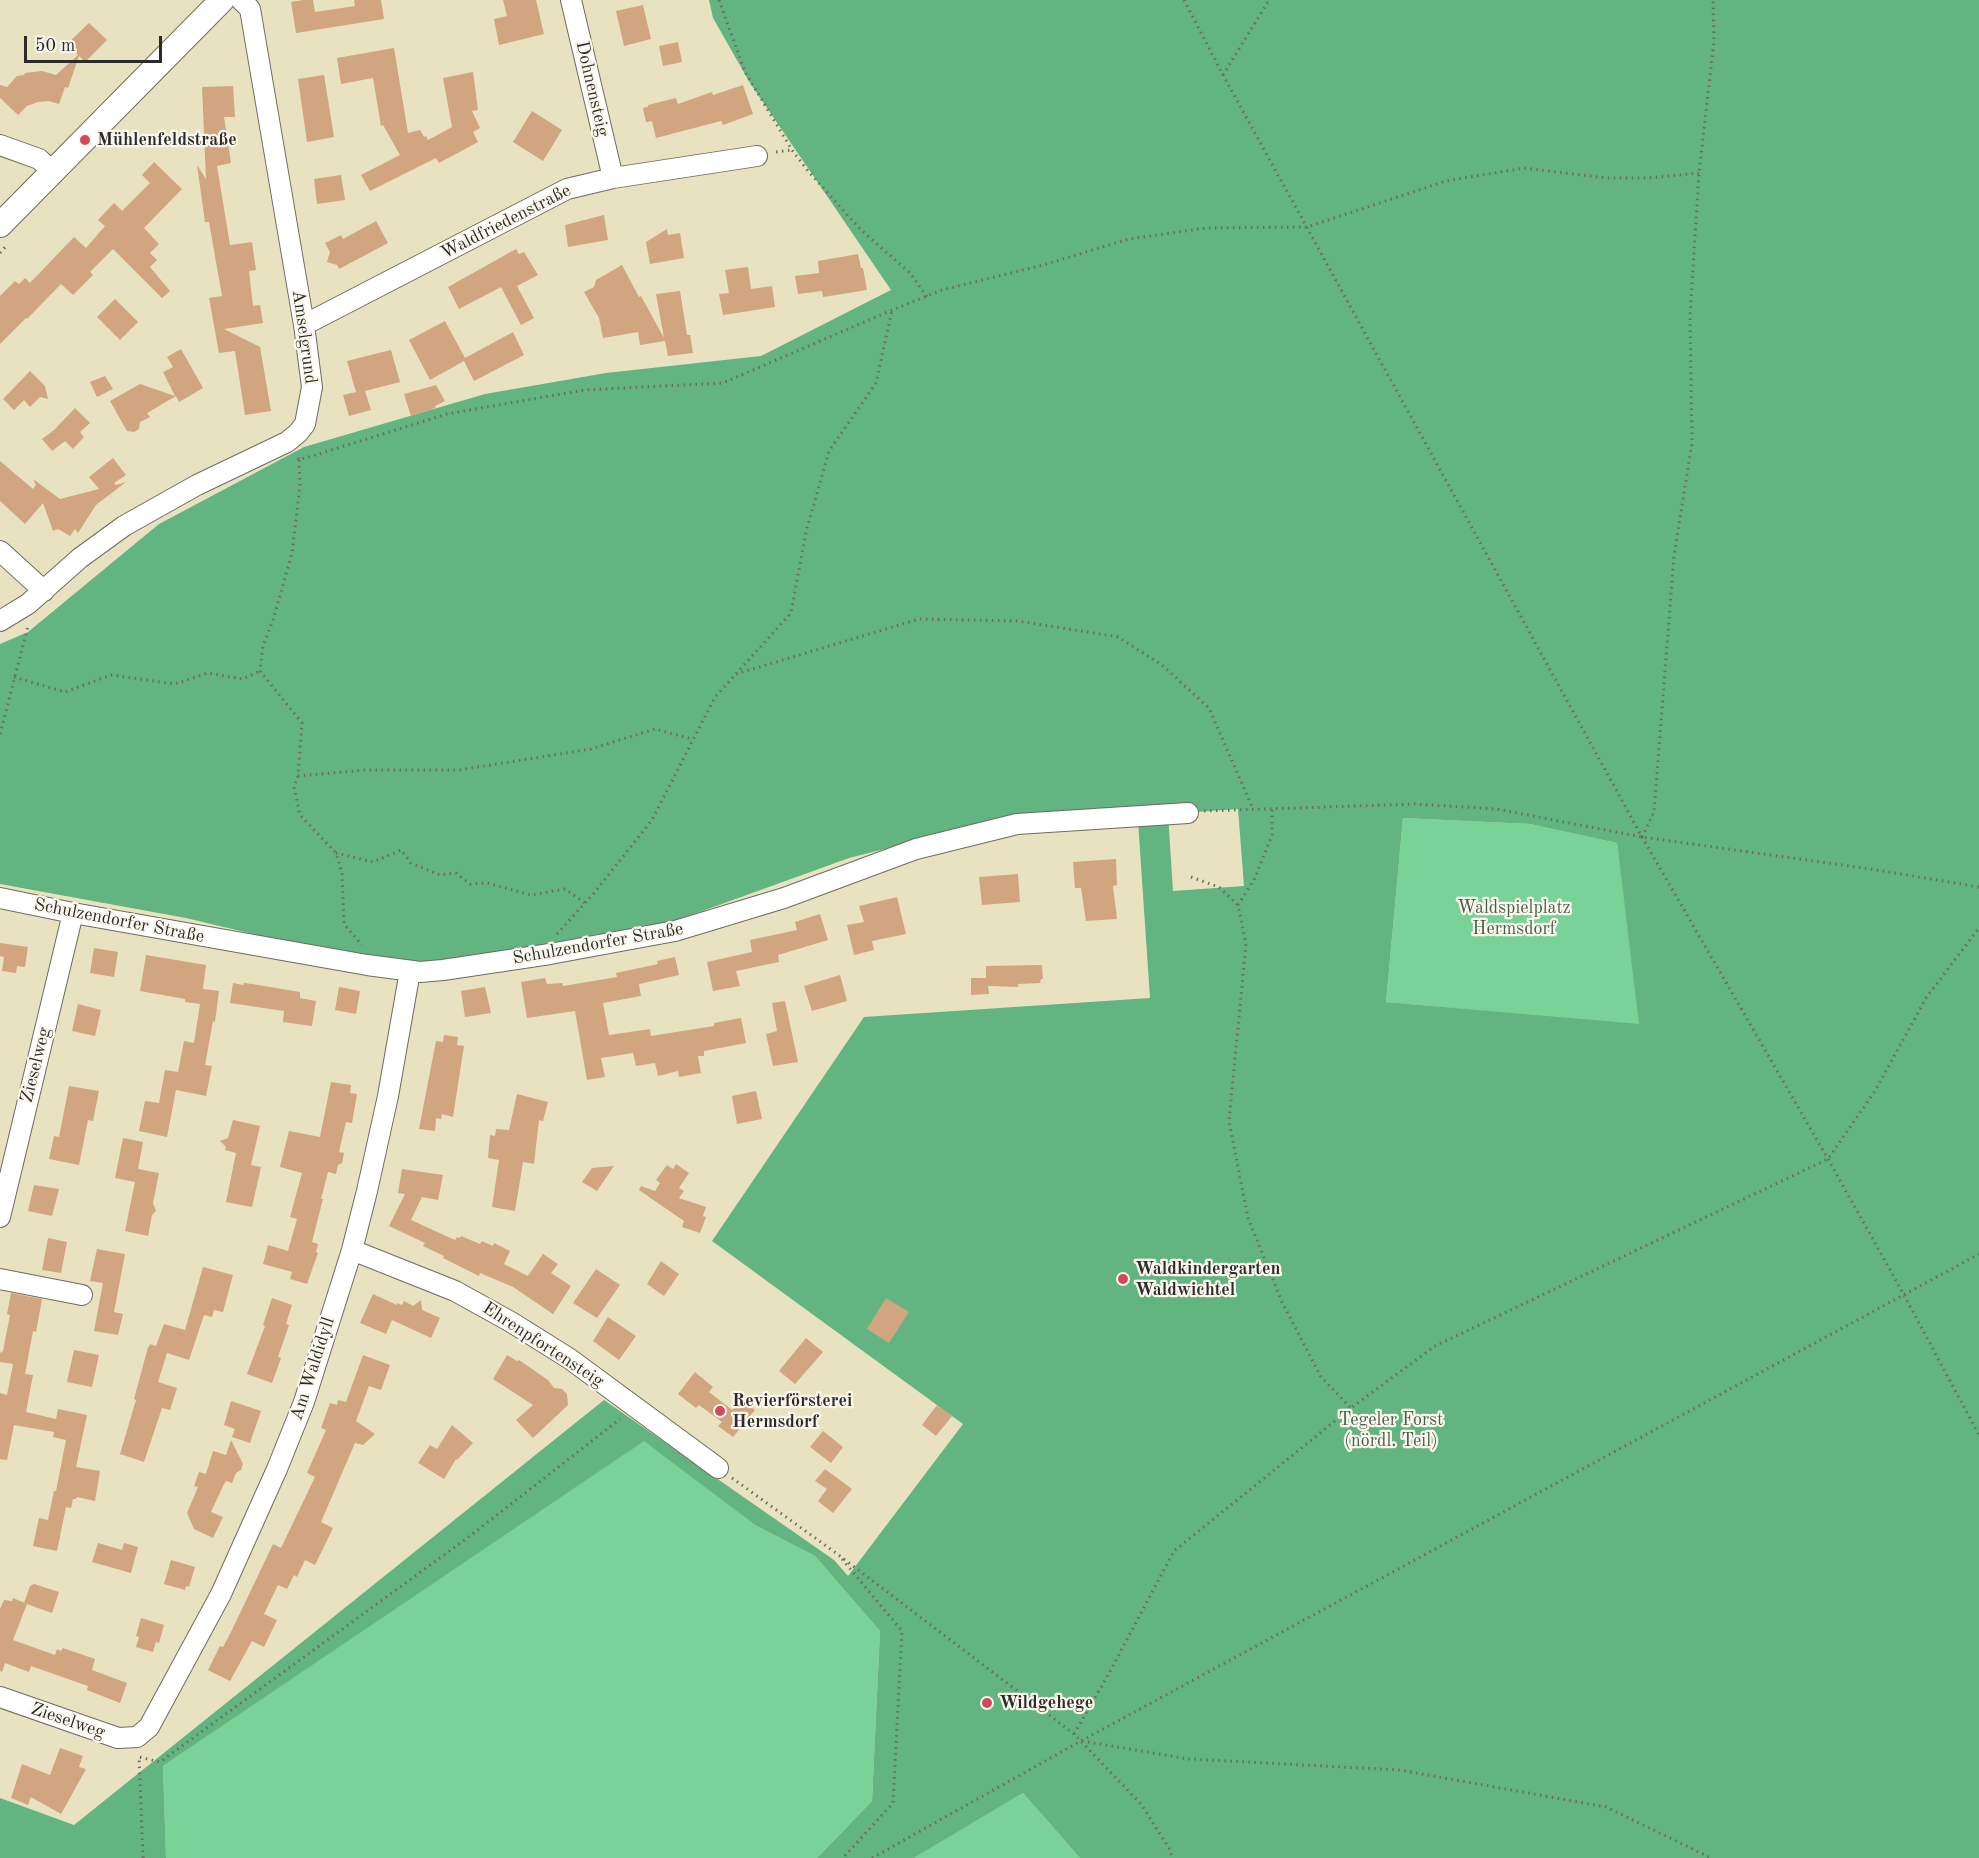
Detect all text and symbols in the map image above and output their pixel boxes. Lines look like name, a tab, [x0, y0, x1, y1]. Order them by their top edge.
scale bar	[27, 24, 165, 62]
text: 50 m	[35, 37, 75, 55]
street label: Dohnensteig	[571, 39, 613, 139]
place label: Mühlenfeldstraße	[97, 129, 237, 151]
marker: Mühlenfeldstraße	[78, 133, 92, 147]
street label: Waldfriedenstraße	[437, 180, 575, 264]
street label: Amselgrund	[287, 289, 321, 385]
street label: Schulzendorfer Straße	[32, 894, 206, 948]
park label: Waldspielplatz Hermsdorf	[1457, 897, 1571, 940]
street label: Schulzendorfer Straße	[511, 918, 685, 970]
street label: Zieselweg	[16, 1025, 56, 1105]
place label: Waldkindergarten Waldwichtel	[1135, 1258, 1280, 1300]
marker: Waldkindergarten Waldwichtel	[1116, 1272, 1130, 1286]
street label: Ehrenpfortensteig	[478, 1298, 608, 1392]
street label: Am Waldidyll	[286, 1315, 340, 1423]
place label: Revierförsterei Hermsdorf	[732, 1390, 852, 1432]
marker: Revierförsterei Hermsdorf	[713, 1404, 727, 1418]
park label: Tegeler Forst (nördl. Teil)	[1339, 1409, 1443, 1452]
place label: Wildgehege	[999, 1692, 1093, 1714]
marker: Wildgehege	[980, 1696, 994, 1710]
street label: Zieselweg	[28, 1698, 108, 1744]

